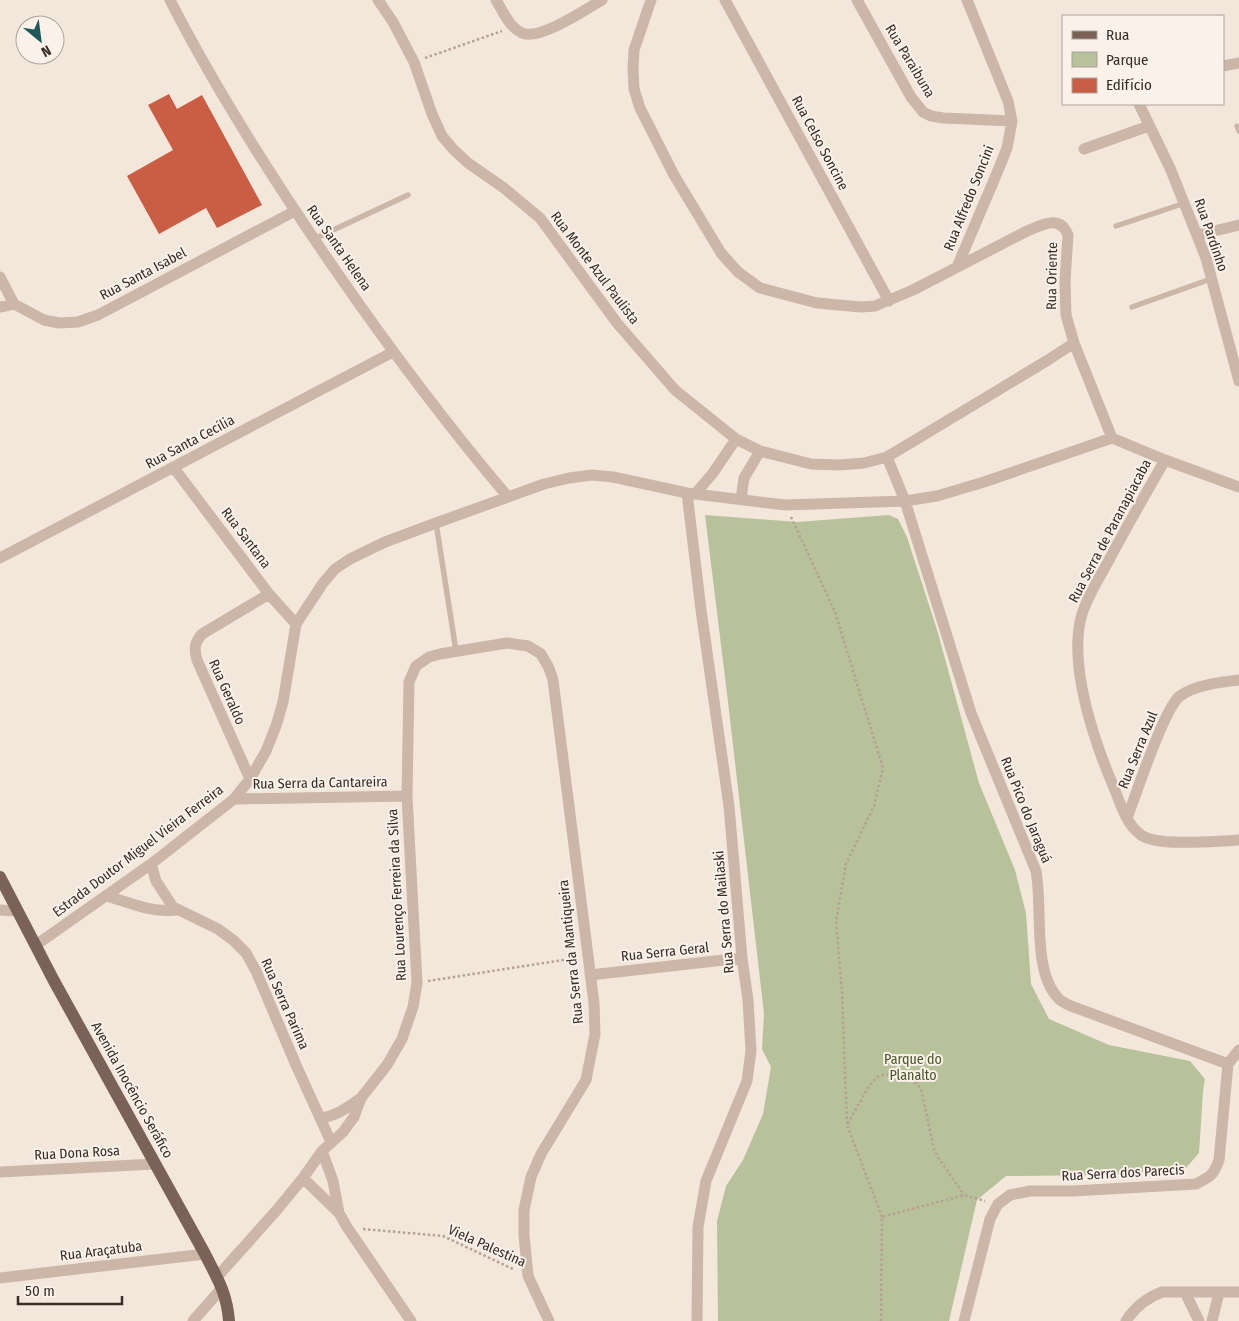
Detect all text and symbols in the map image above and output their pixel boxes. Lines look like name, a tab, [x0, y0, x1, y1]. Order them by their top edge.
north arrow	[15, 15, 65, 65]
legend	[1062, 15, 1224, 105]
street label: Rua Paraibuna	[881, 21, 939, 101]
text: Rua	[1106, 26, 1129, 44]
text: N	[38, 41, 54, 60]
text: Parque	[1106, 51, 1149, 69]
text: Edifício	[1106, 76, 1152, 94]
street label: Rua Celso Soncine	[788, 93, 852, 193]
street label: Rua Alfredo Soncini	[940, 143, 998, 253]
street label: Rua Pardinho	[1191, 196, 1231, 274]
street label: Rua Santa Helena	[303, 202, 375, 294]
street label: Rua Monte Azul Paulista	[547, 208, 643, 328]
street label: Rua Oriente	[1043, 242, 1061, 310]
street label: Rua Santa Isabel	[97, 244, 189, 304]
street label: Rua Santa Cecília	[143, 411, 238, 473]
street label: Rua Serra de Paranapiacaba	[1065, 456, 1155, 606]
street label: Rua Santana	[218, 504, 274, 572]
street label: Rua Geraldo	[205, 657, 249, 727]
street label: Rua Serra Azul	[1115, 708, 1161, 791]
street label: Rua Pico do Jaraguá	[997, 754, 1055, 866]
street label: Rua Serra da Cantareira	[252, 773, 388, 793]
street label: Estrada Doutor Miguel Vieira Ferreira	[49, 781, 227, 921]
street label: Rua Lourenço Ferreira da Silva	[384, 808, 410, 982]
street label: Rua Serra do Mailaski	[710, 850, 738, 974]
street label: Rua Serra da Mantiqueira	[555, 879, 587, 1025]
street label: Rua Serra Geral	[620, 939, 710, 965]
street label: Rua Serra Parima	[257, 956, 313, 1052]
street label: Avenida Inocêncio Seráfico	[87, 1019, 177, 1161]
park label: Parque do Planalto	[884, 1051, 942, 1084]
street label: Rua Dona Rosa	[34, 1142, 120, 1164]
street label: Rua Serra dos Parecis	[1061, 1161, 1185, 1185]
street label: Viela Palestina	[445, 1221, 529, 1271]
street label: Rua Araçatuba	[59, 1238, 143, 1264]
scale bar	[18, 1274, 121, 1306]
text: 50 m	[25, 1282, 55, 1300]

